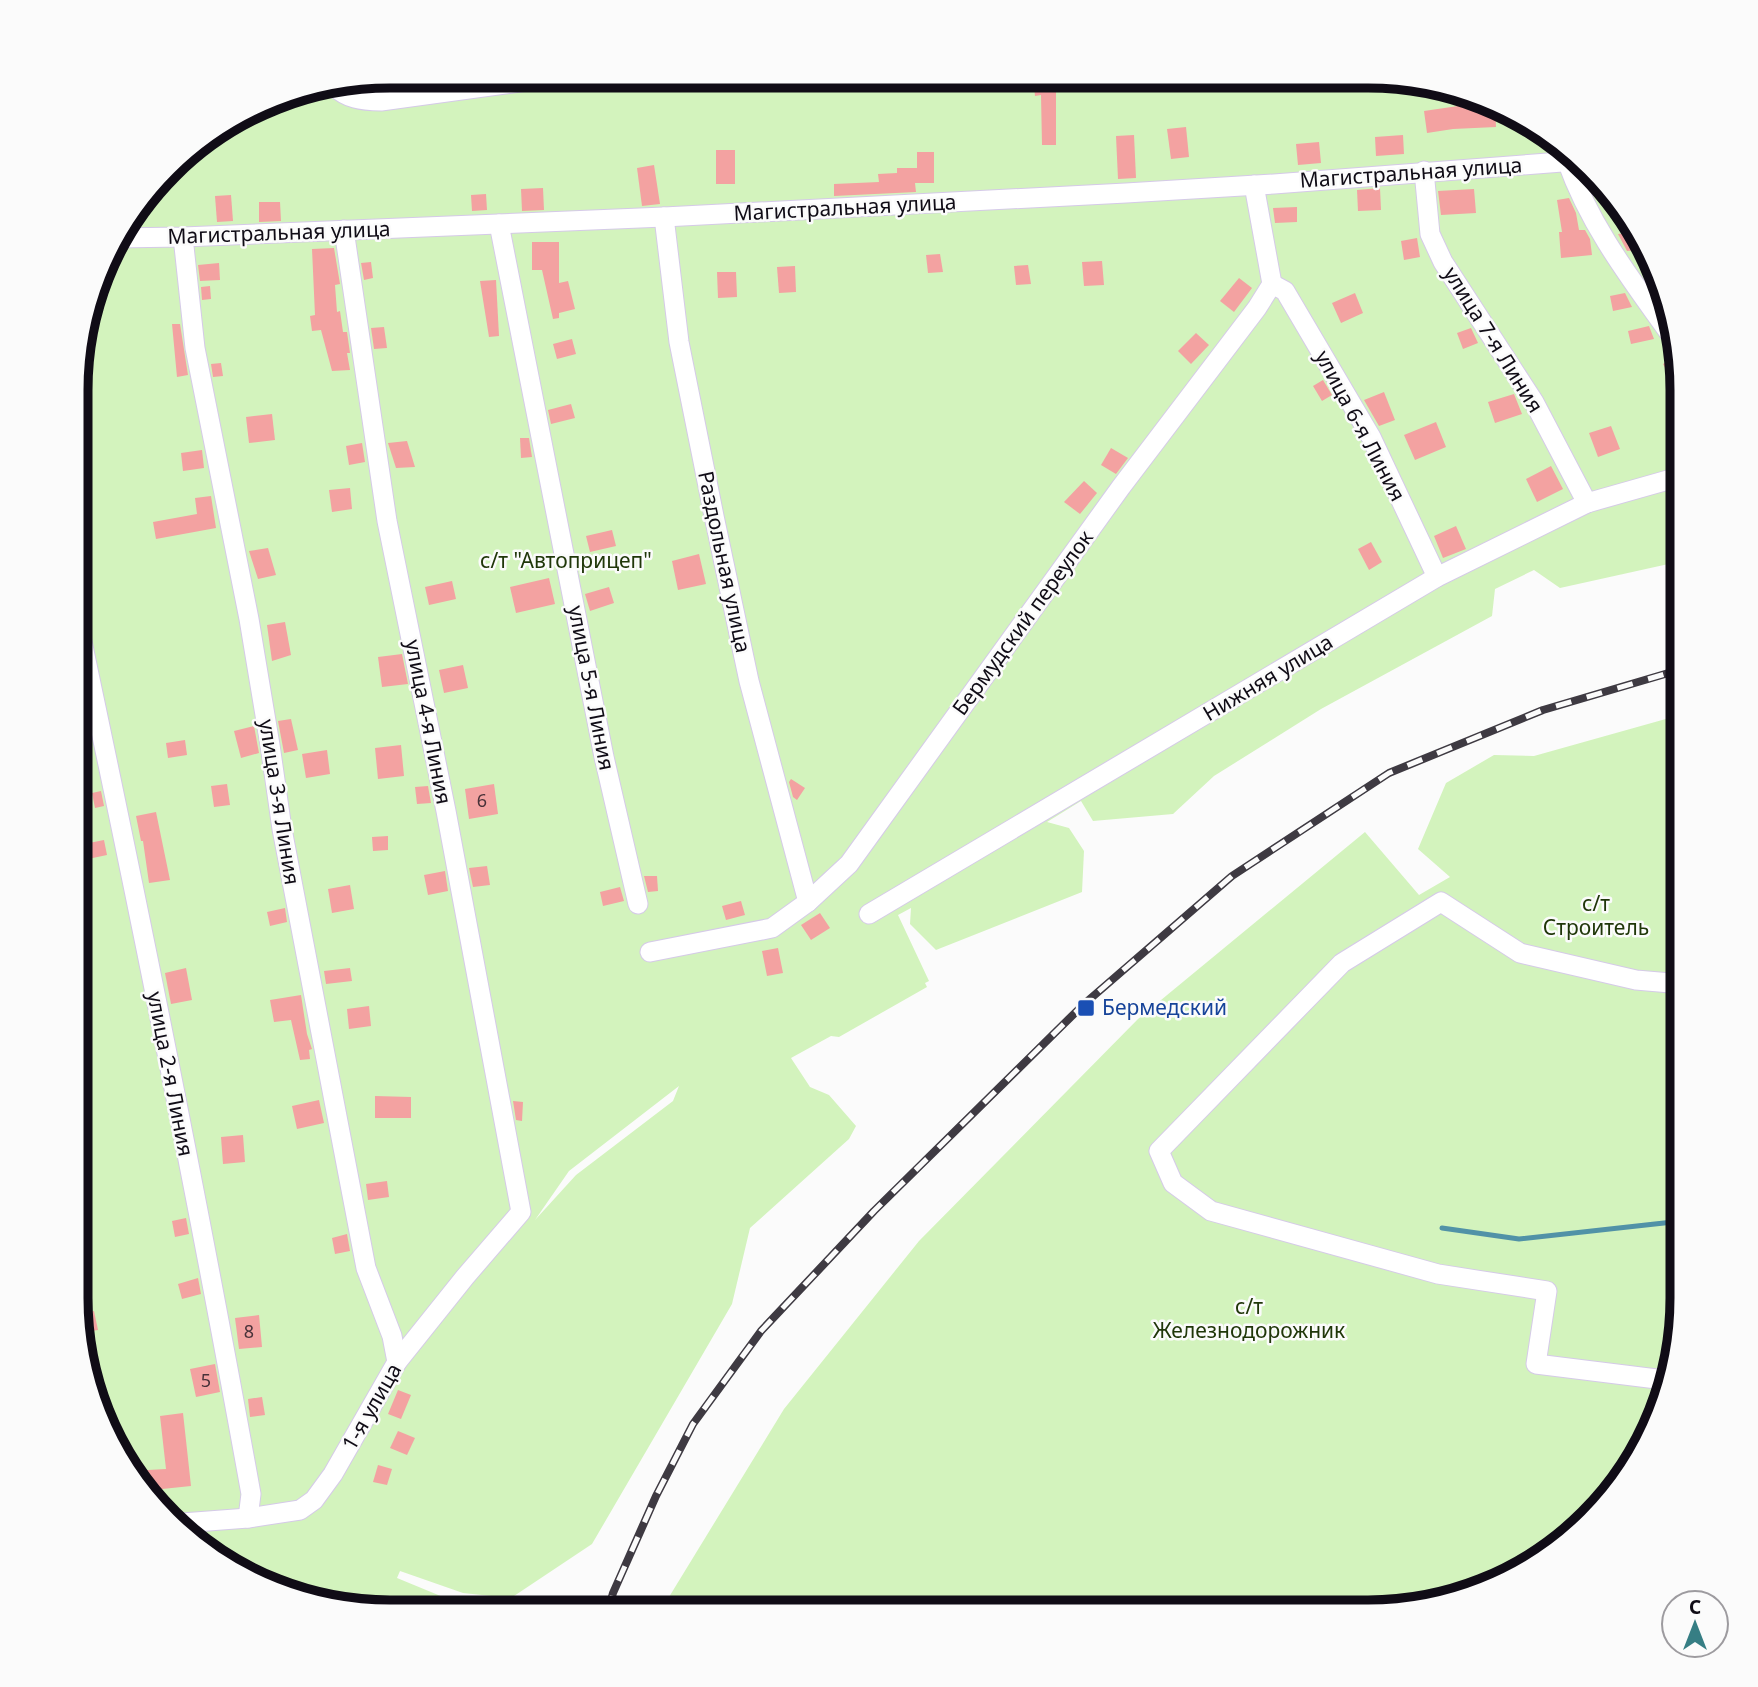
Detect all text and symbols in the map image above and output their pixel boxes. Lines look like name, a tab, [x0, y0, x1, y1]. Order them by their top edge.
street label: Магистральная улица	[1299, 150, 1523, 194]
street label: Магистральная улица	[733, 187, 957, 227]
street label: Магистральная улица	[167, 214, 391, 250]
street label: улица 7-я Линия	[1438, 261, 1550, 418]
street label: улица 6-я Линия	[1309, 345, 1412, 506]
street label: Раздольная улица	[692, 469, 758, 655]
street label: Бермудский переулок	[946, 524, 1099, 721]
park label: с/т "Автоприцеп"	[480, 546, 652, 574]
street label: улица 5-я Линия	[562, 603, 622, 773]
street label: Нижняя улица	[1197, 627, 1338, 727]
street label: улица 4-я Линия	[399, 637, 459, 807]
street label: улица 3-я Линия	[253, 717, 307, 887]
house number: 6	[477, 788, 487, 812]
park label: с/т Строитель	[1543, 889, 1649, 941]
street label: улица 2-я Линия	[141, 989, 201, 1159]
place label: Бермедский	[1102, 993, 1227, 1021]
marker: Бермедский	[1076, 998, 1096, 1018]
park label: с/т Железнодорожник	[1153, 1292, 1345, 1344]
house number: 8	[244, 1319, 254, 1343]
street label: 1-я улица	[335, 1358, 407, 1455]
house number: 5	[201, 1368, 211, 1392]
north arrow	[1660, 1589, 1730, 1659]
text: С	[1689, 1594, 1701, 1620]

